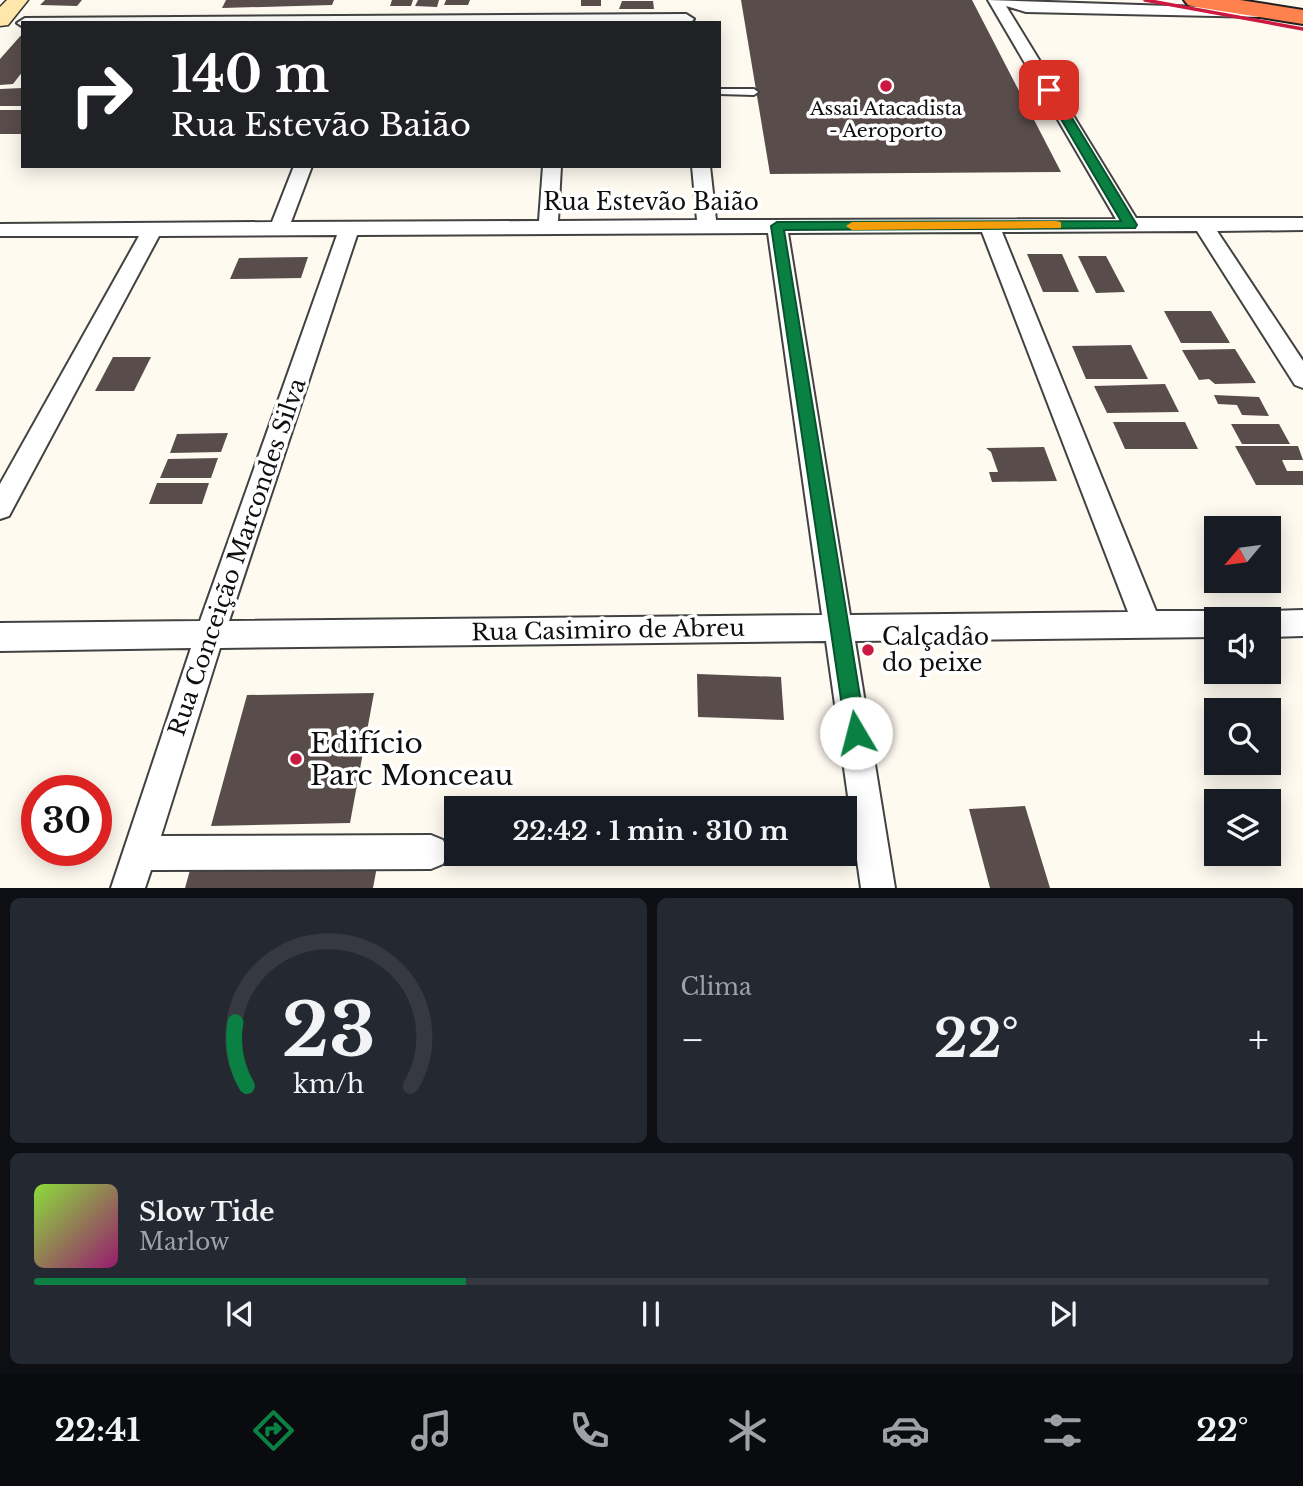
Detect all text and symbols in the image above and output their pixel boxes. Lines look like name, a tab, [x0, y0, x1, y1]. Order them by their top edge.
text: 140 m	[171, 44, 329, 105]
icon: right	[56, 49, 147, 140]
pin	[1019, 60, 1079, 120]
icon: arrive	[1030, 71, 1068, 109]
marker: Assai Atacadista - Aeroporto	[878, 78, 894, 94]
place label: Assai Atacadista - Aeroporto	[809, 97, 963, 142]
text: Rua Estevão Baião	[171, 105, 471, 145]
street label: Rua Estevão Baião	[543, 188, 759, 216]
street label: Rua Conceição Marcondes Silva	[163, 374, 312, 739]
north arrow	[1204, 516, 1281, 593]
map controls	[1204, 516, 1281, 866]
button: sound	[1204, 607, 1281, 684]
street label: Rua Casimiro de Abreu	[471, 614, 745, 646]
place label: Calçadâo do peixe	[882, 623, 989, 677]
marker: Calçadâo do peixe	[860, 642, 876, 658]
position arrow	[819, 696, 893, 770]
button: search	[1204, 698, 1281, 775]
place label: Edifício Parc Monceau	[310, 726, 513, 793]
marker: Edifício Parc Monceau	[288, 751, 304, 767]
speed limit sign: 30	[21, 775, 112, 866]
button: layers	[1204, 789, 1281, 866]
text: 22:42 · 1 min · 310 m	[512, 815, 789, 847]
text: Clima	[681, 973, 752, 1001]
text: 23	[281, 986, 375, 1077]
text: 22°	[934, 1007, 1019, 1071]
text: −	[681, 1016, 705, 1063]
text: +	[1248, 1016, 1269, 1063]
text: km/h	[293, 1069, 364, 1100]
text: Slow Tide	[139, 1196, 275, 1228]
text: Marlow	[139, 1228, 229, 1256]
icon: previous	[221, 1295, 259, 1333]
icon: pause	[632, 1295, 670, 1333]
icon: next	[1044, 1295, 1082, 1333]
icon: directions	[249, 1406, 298, 1455]
icon: music	[407, 1406, 456, 1455]
icon: phone	[565, 1406, 614, 1455]
icon: climate	[723, 1406, 772, 1455]
icon: car	[881, 1406, 930, 1455]
icon: filters	[1038, 1406, 1087, 1455]
text: 22:41	[54, 1410, 140, 1450]
text: 22°	[1196, 1410, 1249, 1450]

